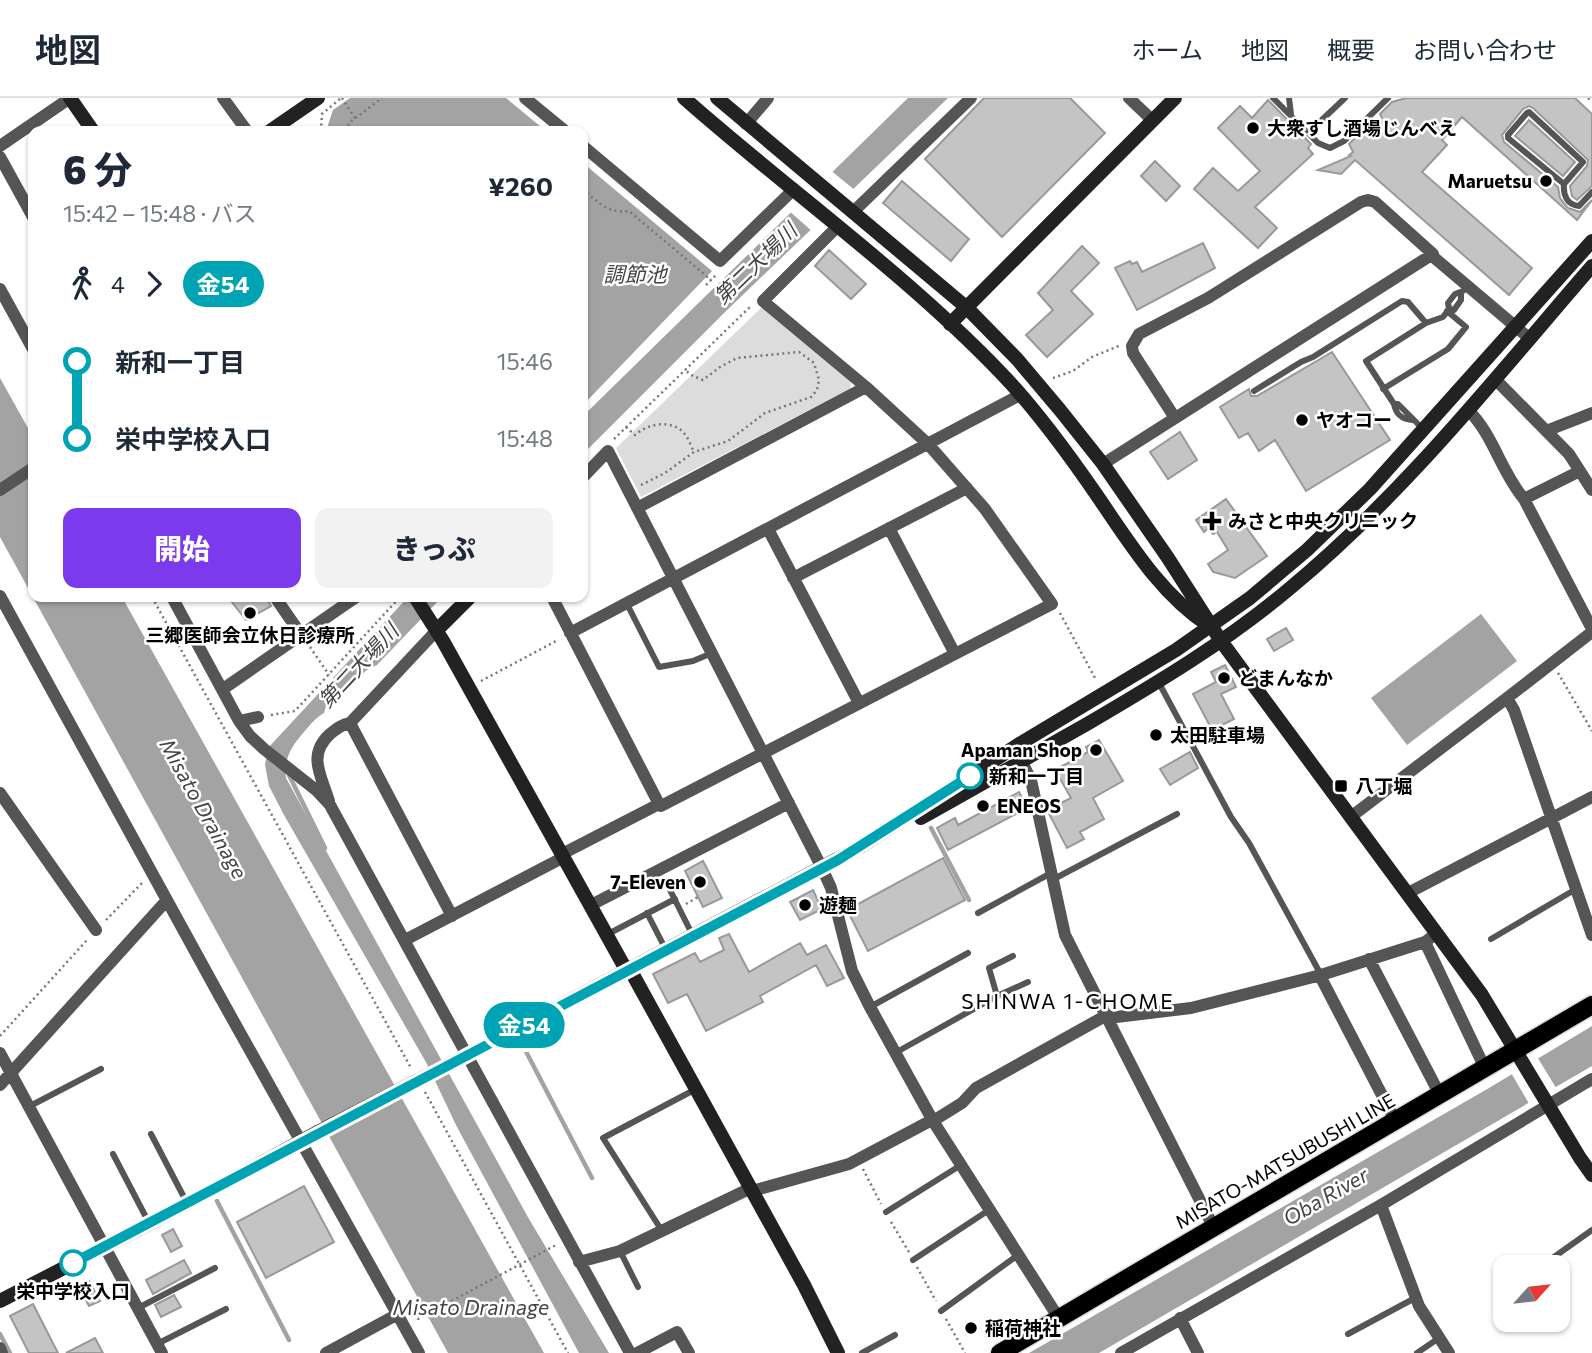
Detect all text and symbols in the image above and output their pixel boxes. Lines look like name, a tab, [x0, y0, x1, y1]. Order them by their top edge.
text: 地図	[35, 28, 101, 69]
text: ホーム	[1132, 35, 1203, 64]
text: 地図	[1241, 35, 1289, 64]
text: 概要	[1327, 35, 1375, 64]
text: お問い合わせ	[1413, 35, 1557, 64]
place label: 大衆すし酒場じんべえ	[1267, 116, 1457, 139]
marker: 大衆すし酒場じんべえ	[1245, 120, 1261, 136]
text: 6 分	[63, 145, 132, 192]
place label: Maruetsu	[1448, 169, 1532, 192]
text: ¥260	[488, 170, 553, 201]
marker: Maruetsu	[1538, 173, 1554, 189]
text: 15:42 – 15:48 · バス	[63, 199, 257, 227]
water label: 第二大場川	[709, 216, 803, 308]
water label: 調節池	[604, 261, 668, 286]
icon: walk	[63, 265, 101, 303]
icon: forward	[135, 265, 173, 303]
text: 金54	[197, 269, 250, 298]
text: 4	[111, 270, 125, 298]
text: 新和一丁目	[115, 346, 245, 377]
text: 15:46	[497, 347, 553, 375]
place label: ヤオコー	[1316, 408, 1392, 431]
marker: ヤオコー	[1294, 412, 1310, 428]
text: 栄中学校入口	[115, 423, 271, 454]
text: 15:48	[497, 424, 553, 452]
button: 開始	[63, 508, 301, 588]
button: きっぷ	[315, 508, 553, 588]
place label: みさと中央クリニック	[1228, 509, 1418, 532]
marker: みさと中央クリニック	[1202, 511, 1222, 531]
marker: 三郷医師会立休日診療所	[242, 605, 258, 621]
water label: 第二大場川	[313, 617, 404, 712]
place label: 三郷医師会立休日診療所	[145, 623, 355, 646]
place label: どまんなか	[1238, 666, 1333, 689]
marker: どまんなか	[1216, 670, 1232, 686]
place label: 太田駐車場	[1170, 723, 1265, 746]
marker: 太田駐車場	[1148, 727, 1164, 743]
water label: Misato Drainage	[155, 734, 253, 883]
place label: Apaman Shop	[961, 738, 1082, 761]
marker: Apaman Shop	[1088, 742, 1104, 758]
marker: 新和一丁目	[957, 763, 983, 789]
place label: 新和一丁目	[989, 764, 1084, 787]
place label: 八丁堀	[1355, 774, 1412, 797]
marker: 八丁堀	[1333, 778, 1349, 794]
place label: ENEOS	[997, 794, 1061, 817]
marker: ENEOS	[975, 798, 991, 814]
place label: 7-Eleven	[610, 870, 686, 893]
marker: 7-Eleven	[692, 874, 708, 890]
place label: 遊麺	[819, 893, 857, 916]
marker: 遊麺	[797, 897, 813, 913]
district label: SHINWA 1-CHOME	[961, 988, 1175, 1013]
line badge: 金54	[484, 1002, 564, 1048]
text: 金54	[498, 1010, 550, 1039]
street label: MISATO-MATSUBUSHI LINE	[1171, 1088, 1399, 1233]
water label: Oba River	[1278, 1161, 1373, 1230]
marker: 栄中学校入口	[60, 1250, 86, 1276]
north arrow	[1493, 1255, 1570, 1332]
map controls	[1493, 1255, 1570, 1332]
place label: 栄中学校入口	[16, 1279, 130, 1302]
water label: Misato Drainage	[393, 1294, 549, 1319]
place label: 稲荷神社	[985, 1316, 1061, 1339]
marker: 稲荷神社	[963, 1320, 979, 1336]

